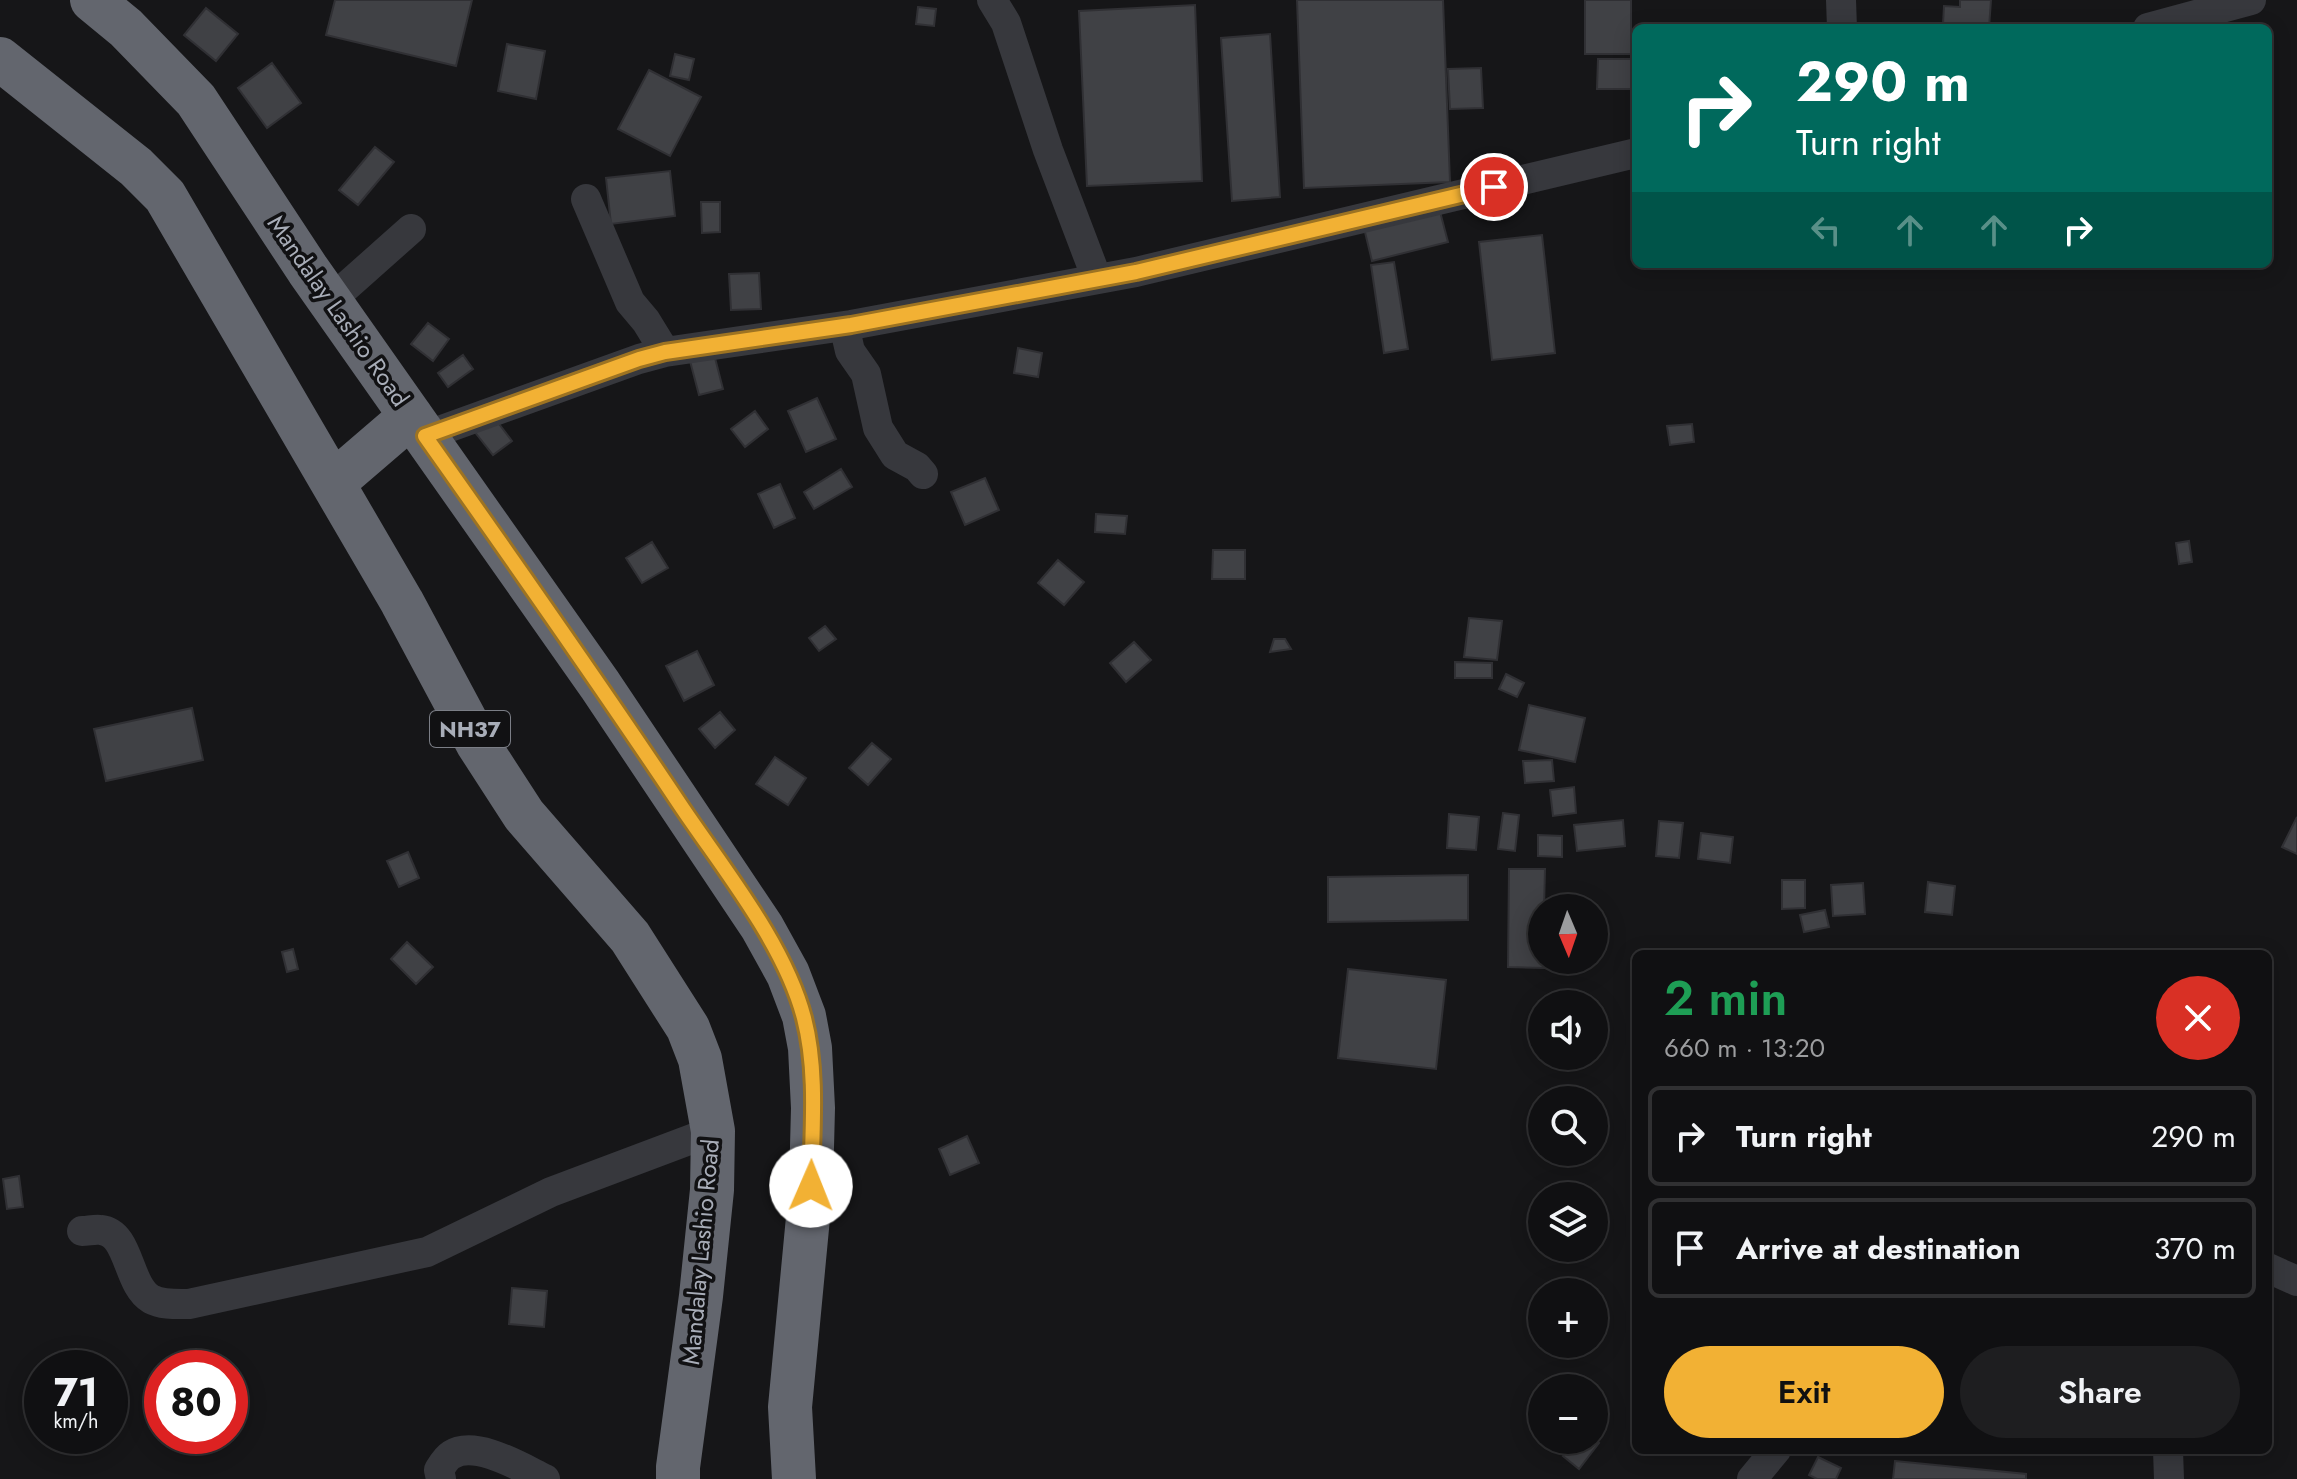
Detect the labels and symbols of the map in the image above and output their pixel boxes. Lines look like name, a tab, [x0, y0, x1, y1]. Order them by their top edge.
pin	[1460, 153, 1528, 221]
street label: Mandalay Lashio Road	[259, 208, 418, 414]
road number: NH37	[430, 711, 510, 747]
north arrow	[1528, 894, 1608, 974]
street label: Mandalay Lashio Road	[673, 1138, 728, 1366]
position arrow	[769, 1144, 853, 1228]
speed limit sign: 80	[144, 1350, 248, 1454]

